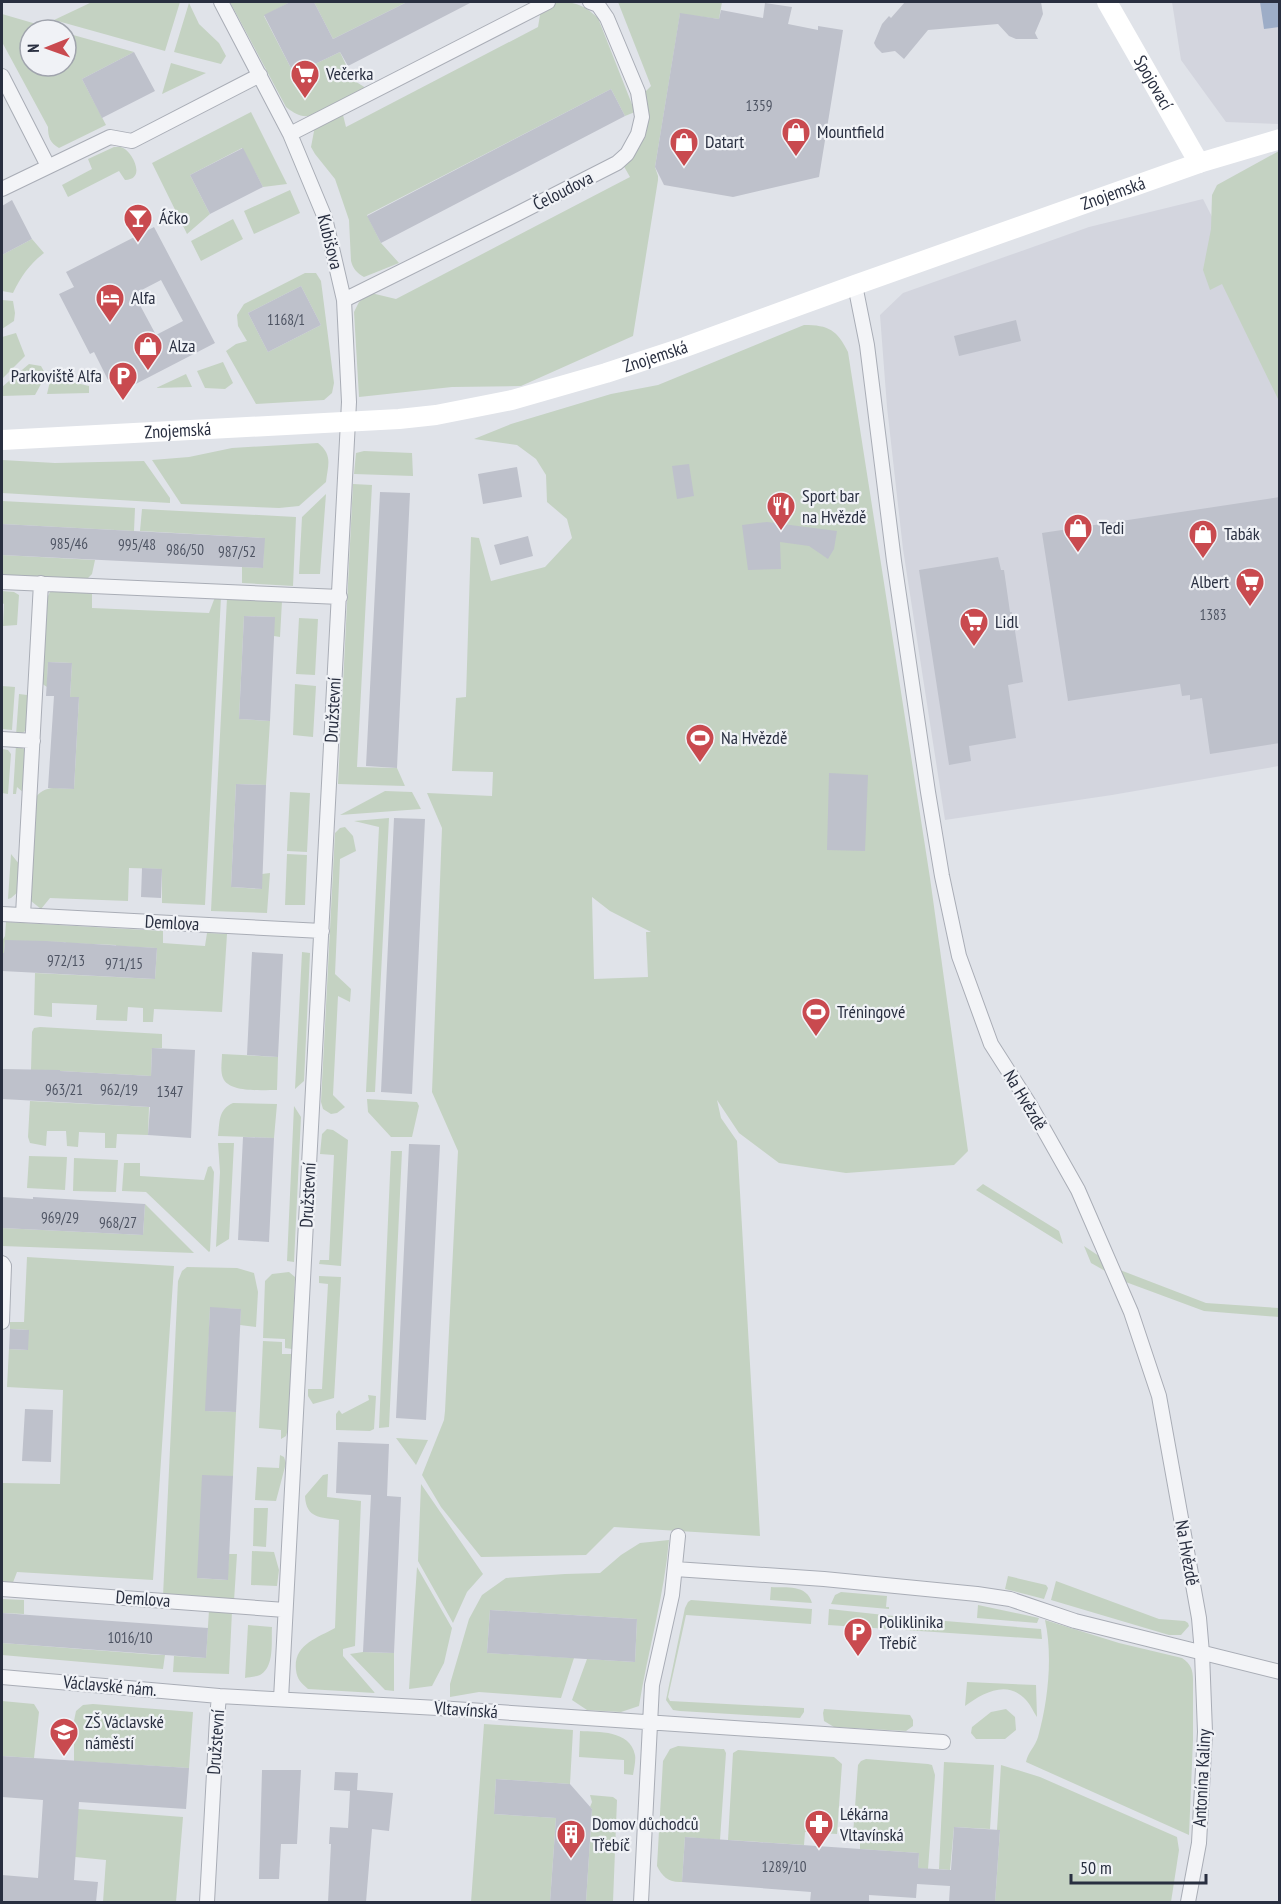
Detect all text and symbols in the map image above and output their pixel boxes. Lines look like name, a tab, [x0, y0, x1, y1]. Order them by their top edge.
north arrow	[18, 18, 78, 78]
text: N	[23, 44, 43, 53]
street label: Spojovací	[1129, 51, 1178, 114]
supermarket icon: Večerka	[289, 58, 321, 100]
place label: Večerka	[325, 62, 373, 85]
house number: 1359	[745, 96, 773, 115]
shop icon: Mountfield	[780, 116, 812, 158]
place label: Mountfield	[817, 120, 884, 143]
shop icon: Datart	[668, 126, 700, 168]
place label: Datart	[705, 130, 744, 153]
street label: Čeloudova	[529, 166, 597, 215]
street label: Znojemská	[1078, 171, 1148, 215]
bar icon: Áčko	[122, 202, 154, 244]
place label: Áčko	[159, 206, 189, 229]
street label: Kubišova	[313, 212, 348, 272]
hotel icon: Alfa	[94, 282, 126, 324]
place label: Alfa	[131, 286, 156, 309]
house number: 1168/1	[267, 310, 305, 329]
shop icon: Alza	[132, 330, 164, 372]
place label: Alza	[169, 334, 195, 357]
street label: Znojemská	[620, 335, 690, 378]
parking icon: Parkoviště Alfa	[107, 360, 139, 402]
place label: Parkoviště Alfa	[11, 364, 102, 387]
street label: Znojemská	[144, 417, 212, 443]
place label: Sport bar na Hvězdě	[802, 484, 867, 528]
restaurant icon: Sport bar na Hvězdě	[765, 490, 797, 532]
shop icon: Tedi	[1062, 512, 1094, 554]
place label: Tedi	[1099, 516, 1124, 539]
shop icon: Tabák	[1187, 518, 1219, 560]
place label: Tabák	[1224, 522, 1260, 545]
house number: 985/46	[50, 534, 88, 553]
house number: 995/48	[118, 535, 156, 554]
house number: 986/50	[166, 540, 204, 559]
house number: 987/52	[218, 542, 256, 561]
supermarket icon: Albert	[1234, 566, 1266, 608]
place label: Albert	[1191, 570, 1229, 593]
house number: 1383	[1199, 605, 1227, 624]
supermarket icon: Lidl	[958, 606, 990, 648]
place label: Lidl	[995, 610, 1019, 633]
street label: Družstevní	[319, 677, 346, 743]
sports icon: Na Hvězdě	[684, 722, 716, 764]
place label: Na Hvězdě	[721, 726, 787, 749]
street label: Demlova	[144, 910, 200, 935]
house number: 972/13	[47, 951, 85, 970]
house number: 971/15	[105, 954, 143, 973]
sports icon: Tréningové	[800, 996, 832, 1038]
place label: Tréningové	[837, 1000, 905, 1023]
street label: Na Hvězdě	[998, 1065, 1052, 1134]
house number: 963/21	[45, 1080, 83, 1099]
house number: 962/19	[100, 1080, 138, 1099]
house number: 1347	[156, 1082, 184, 1101]
street label: Družstevní	[294, 1162, 321, 1228]
house number: 969/29	[41, 1208, 79, 1227]
house number: 968/27	[99, 1213, 137, 1232]
street label: Na Hvězdě	[1170, 1518, 1205, 1588]
street label: Demlova	[115, 1585, 171, 1612]
place label: Poliklinika Třebíč	[879, 1610, 944, 1654]
parking icon: Poliklinika Třebíč	[842, 1616, 874, 1658]
house number: 1016/10	[108, 1628, 153, 1647]
street label: Václavské nám.	[61, 1670, 158, 1701]
street label: Vltavínská	[432, 1696, 499, 1723]
street label: Družstevní	[202, 1708, 229, 1775]
place label: ZŠ Václavské náměstí	[85, 1710, 164, 1754]
school or university icon: ZŠ Václavské náměstí	[48, 1716, 80, 1758]
street label: Antonína Kaliny	[1187, 1728, 1216, 1828]
place label: Lékárna Vltavínská	[839, 1802, 904, 1846]
pharmacy icon: Lékárna Vltavínská	[803, 1808, 835, 1850]
place label: Domov důchodců Třebíč	[592, 1812, 699, 1856]
building icon: Domov důchodců Třebíč	[555, 1818, 587, 1860]
scale bar	[1071, 1847, 1206, 1885]
text: 50 m	[1080, 1856, 1112, 1879]
house number: 1289/10	[762, 1857, 807, 1876]

